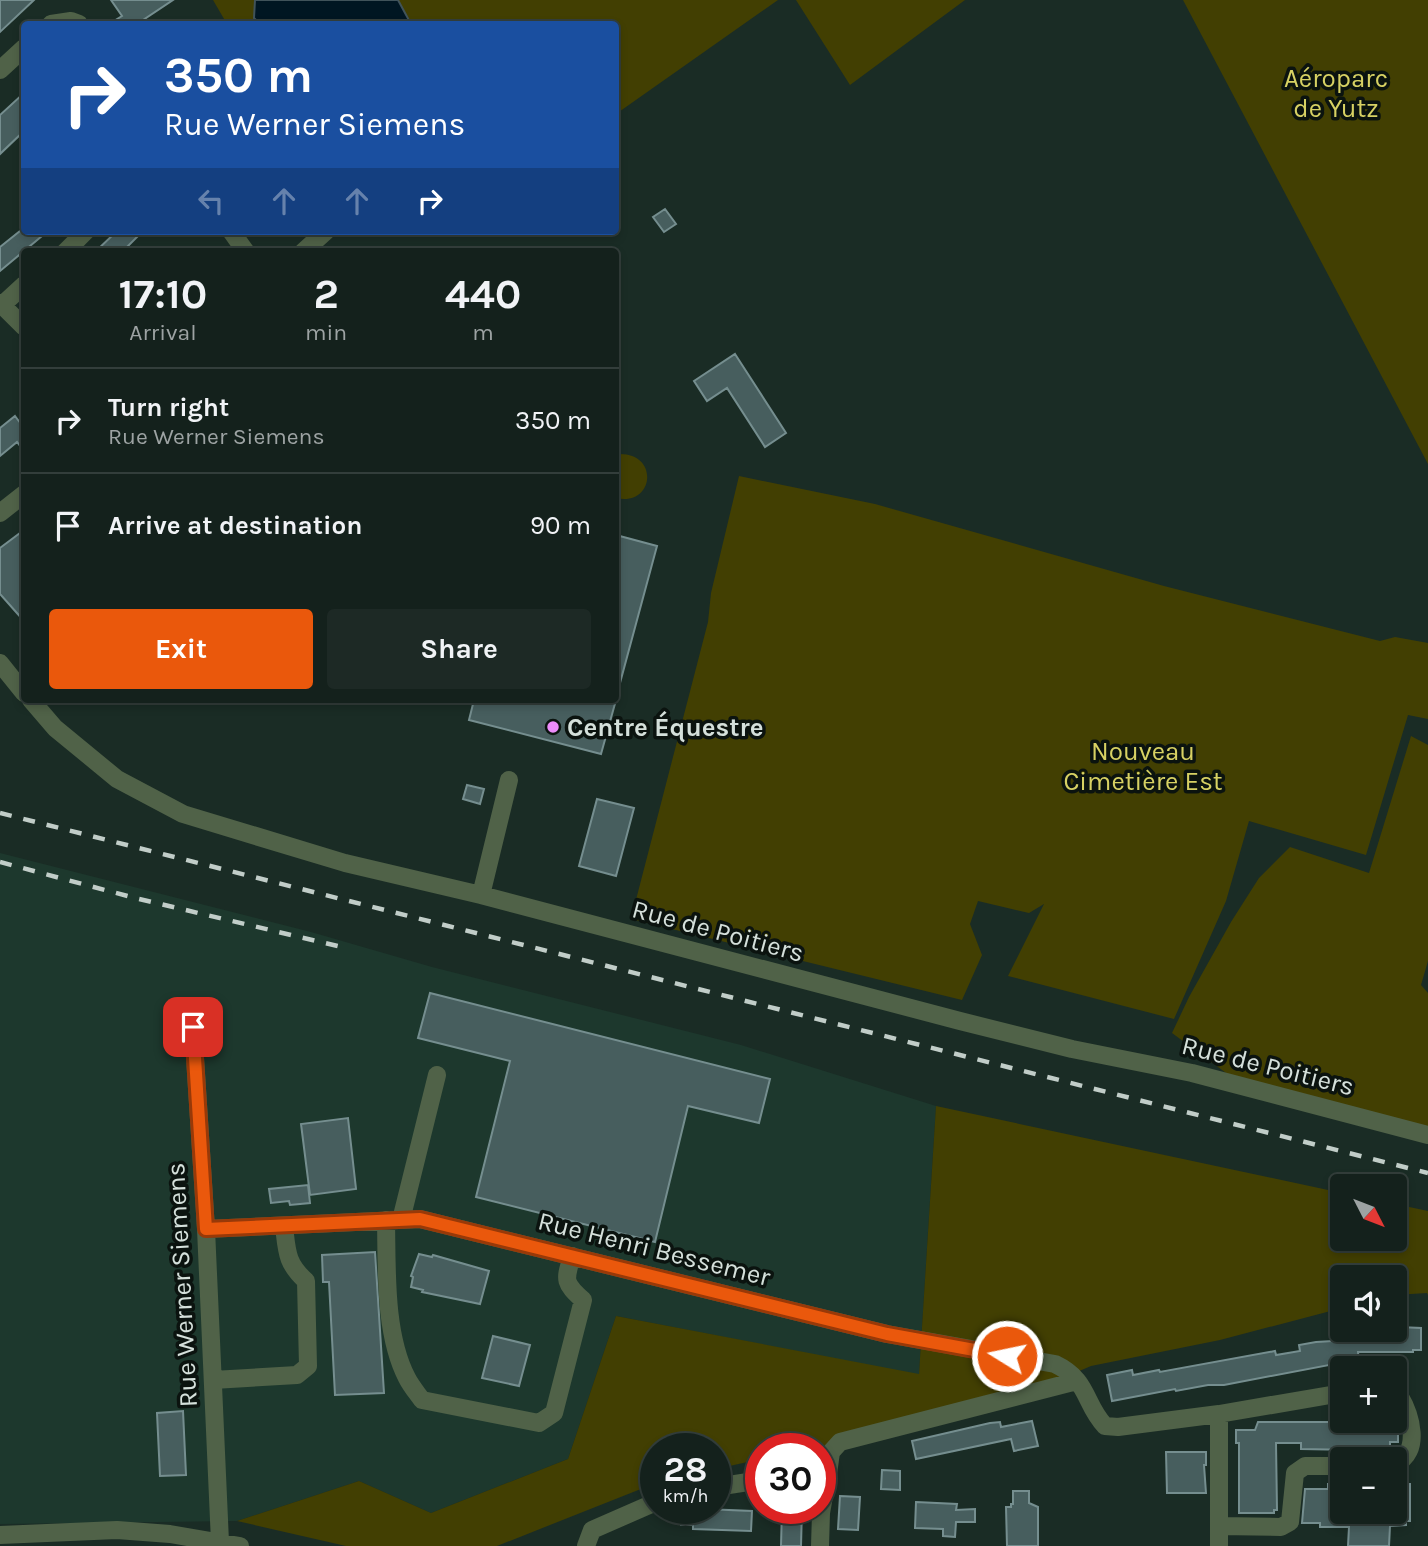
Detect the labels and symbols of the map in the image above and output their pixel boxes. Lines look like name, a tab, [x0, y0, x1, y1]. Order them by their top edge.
park label: Aéroparc de Yutz	[1284, 63, 1388, 124]
place label: Centre Équestre	[567, 711, 763, 743]
marker: Centre Équestre	[545, 719, 561, 735]
park label: Nouveau Cimetière Est	[1063, 736, 1223, 797]
street label: Rue de Poitiers	[629, 893, 807, 969]
pin	[163, 997, 223, 1057]
street label: Rue de Poitiers	[1179, 1030, 1357, 1102]
street label: Rue Werner Siemens	[160, 1162, 204, 1408]
north arrow	[1330, 1174, 1407, 1251]
street label: Rue Henri Bessemer	[535, 1205, 774, 1293]
position arrow	[970, 1319, 1044, 1393]
speed limit sign: 30	[745, 1433, 836, 1524]

